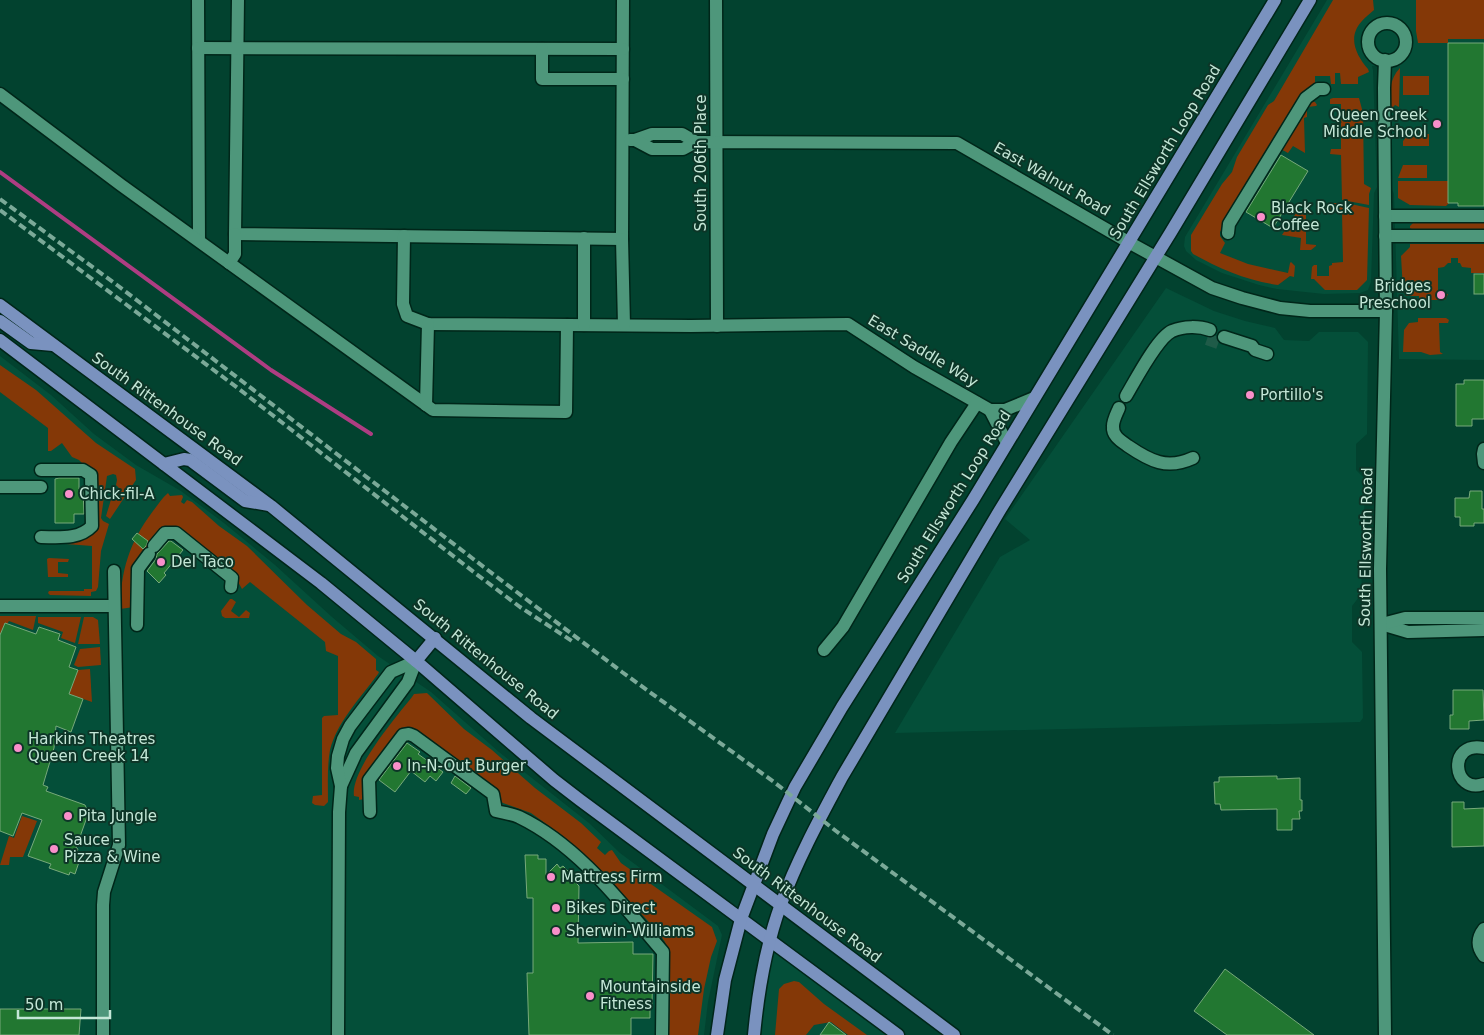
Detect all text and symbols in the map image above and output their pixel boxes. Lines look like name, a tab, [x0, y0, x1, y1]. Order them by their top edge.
street label: South Ellsworth Loop Road	[1106, 62, 1224, 242]
street label: South 206th Place	[692, 94, 710, 232]
place label: Queen Creek Middle School	[1323, 106, 1427, 141]
marker: Queen Creek Middle School	[1431, 118, 1443, 130]
street label: East Walnut Road	[990, 138, 1114, 220]
place label: Black Rock Coffee	[1271, 199, 1353, 234]
marker: Black Rock Coffee	[1255, 211, 1267, 223]
place label: Bridges Preschool	[1359, 277, 1431, 312]
marker: Bridges Preschool	[1435, 289, 1447, 301]
street label: East Saddle Way	[865, 311, 981, 391]
street label: South Rittenhouse Road	[88, 348, 246, 470]
place label: Portillo's	[1260, 386, 1324, 404]
marker: Portillo's	[1244, 389, 1256, 401]
street label: South Ellsworth Loop Road	[893, 407, 1015, 587]
street label: South Ellsworth Road	[1356, 467, 1376, 627]
place label: Chick-fil-A	[79, 485, 155, 503]
marker: Chick-fil-A	[63, 488, 75, 500]
place label: Del Taco	[171, 553, 234, 571]
marker: Del Taco	[155, 556, 167, 568]
street label: South Rittenhouse Road	[410, 595, 562, 723]
place label: Harkins Theatres Queen Creek 14	[28, 730, 156, 765]
marker: Harkins Theatres Queen Creek 14	[12, 742, 24, 754]
place label: In-N-Out Burger	[407, 757, 527, 775]
marker: In-N-Out Burger	[391, 760, 403, 772]
place label: Pita Jungle	[78, 807, 157, 825]
marker: Pita Jungle	[62, 810, 74, 822]
place label: Sauce - Pizza & Wine	[64, 831, 160, 866]
marker: Sauce - Pizza & Wine	[48, 843, 60, 855]
street label: South Rittenhouse Road	[729, 843, 885, 967]
place label: Mattress Firm	[561, 868, 663, 886]
marker: Mattress Firm	[545, 871, 557, 883]
place label: Bikes Direct	[566, 899, 655, 917]
marker: Bikes Direct	[550, 902, 562, 914]
place label: Sherwin-Williams	[566, 922, 694, 940]
marker: Sherwin-Williams	[550, 925, 562, 937]
place label: Mountainside Fitness	[600, 978, 701, 1013]
scale bar	[18, 988, 110, 1020]
marker: Mountainside Fitness	[584, 990, 596, 1002]
text: 50 m	[25, 996, 63, 1014]

